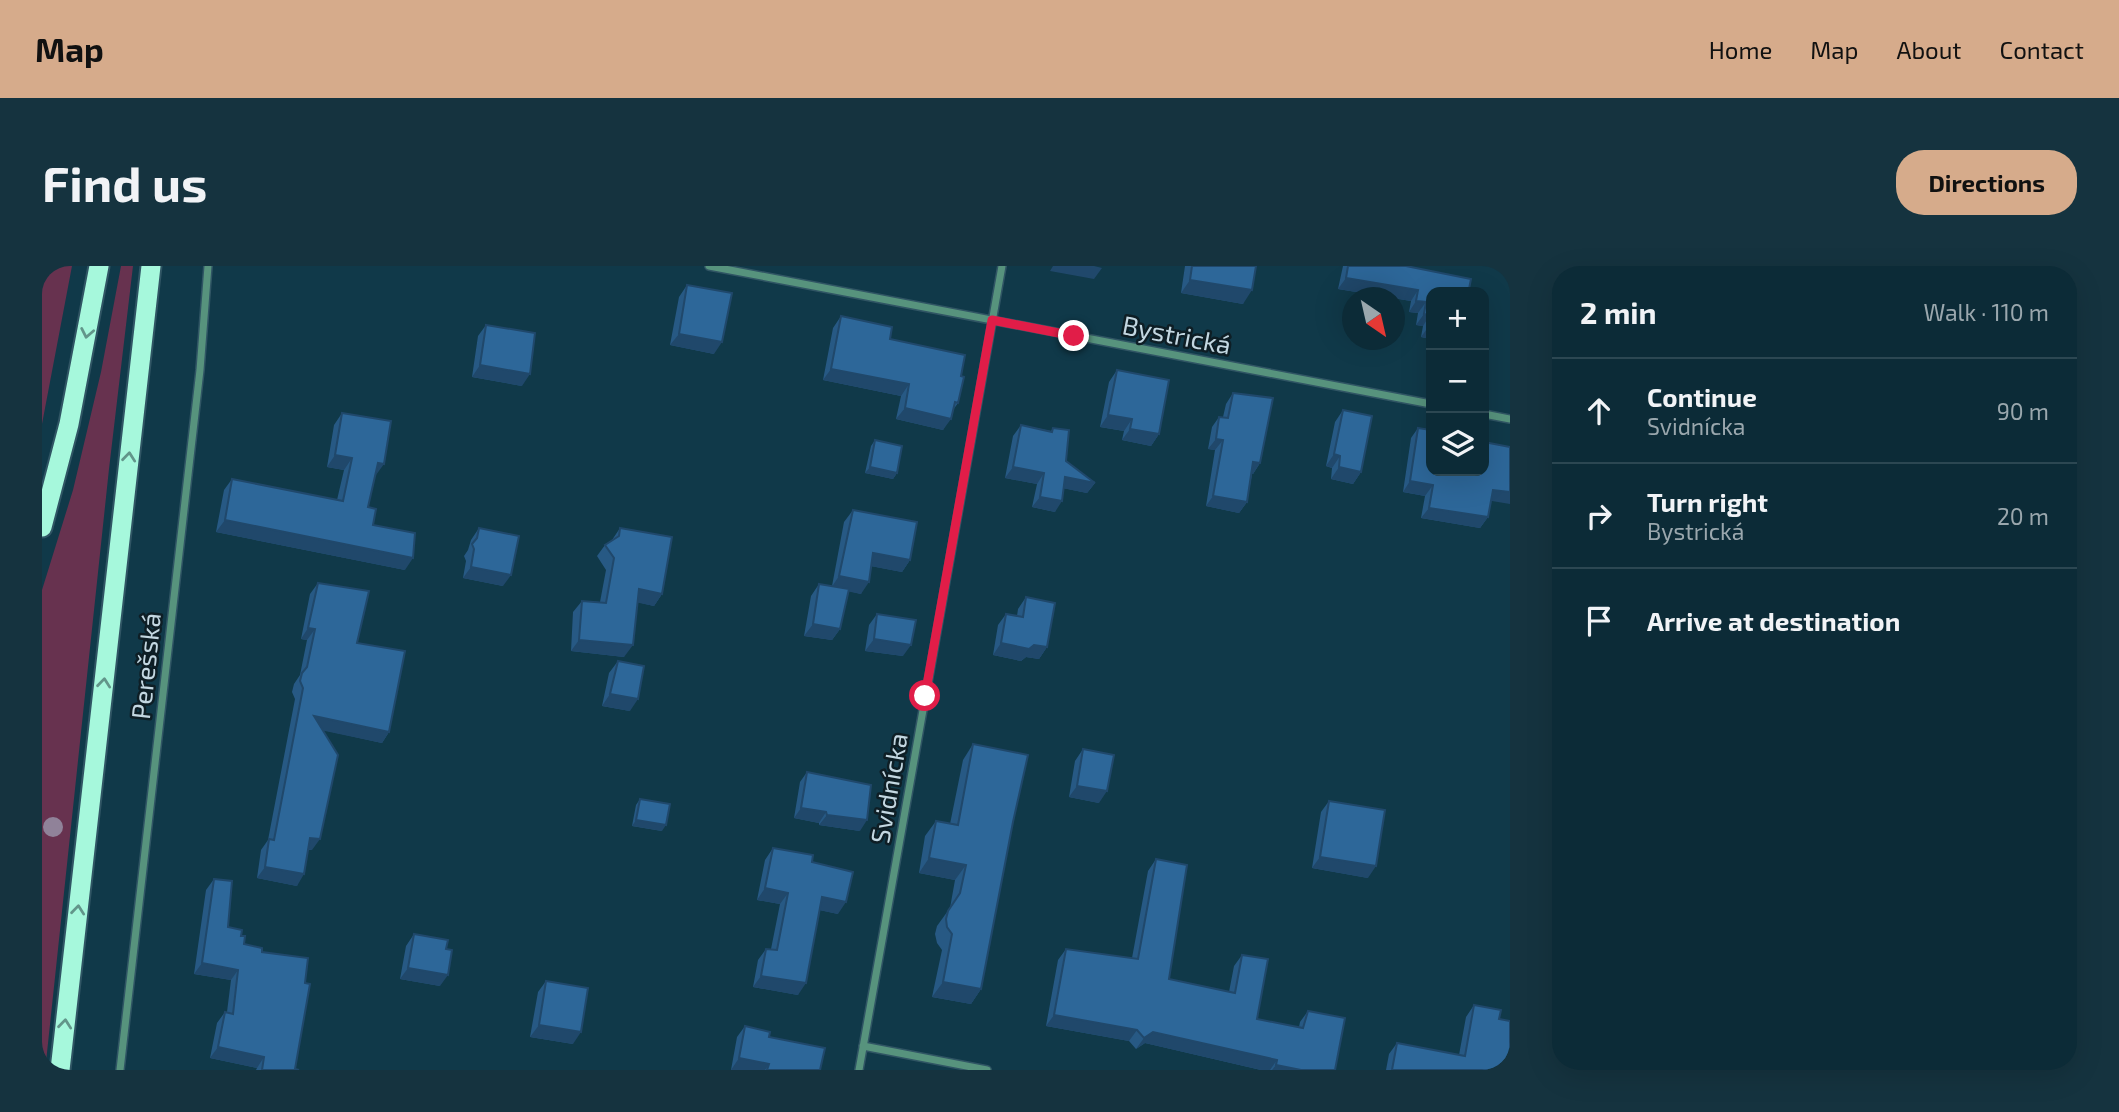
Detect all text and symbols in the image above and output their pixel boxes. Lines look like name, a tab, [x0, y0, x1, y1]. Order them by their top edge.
text: Map	[35, 29, 104, 69]
text: Home	[1709, 35, 1772, 64]
text: Map	[1810, 35, 1858, 64]
text: About	[1896, 35, 1962, 64]
text: Contact	[2000, 35, 2084, 64]
button: Directions	[1896, 150, 2077, 215]
text: Find us	[42, 153, 207, 212]
north arrow	[1342, 287, 1405, 350]
map controls	[1426, 287, 1489, 476]
button: +	[1426, 287, 1489, 350]
text: 2 min	[1580, 294, 1657, 330]
text: Walk · 110 m	[1923, 298, 2049, 326]
street label: Bystrická	[1120, 308, 1234, 360]
route end	[1058, 320, 1089, 351]
one-way arrow	[81, 327, 96, 339]
button: −	[1426, 350, 1489, 413]
text: Continue	[1647, 381, 1757, 412]
icon: ahead	[1580, 392, 1618, 430]
text: 90 m	[1997, 397, 2049, 425]
text: Svidnícka	[1647, 412, 1746, 440]
button: layers	[1426, 413, 1489, 476]
one-way arrow	[122, 452, 137, 463]
text: Turn right	[1647, 486, 1768, 517]
icon: right	[1580, 497, 1618, 535]
text: 20 m	[1997, 502, 2049, 530]
text: Bystrická	[1647, 517, 1744, 545]
icon: arrive	[1580, 602, 1618, 640]
text: Arrive at destination	[1647, 605, 1900, 636]
street label: Perešská	[124, 611, 166, 721]
one-way arrow	[96, 678, 111, 689]
route start	[909, 680, 940, 711]
street label: Svidnícka	[863, 730, 913, 846]
one-way arrow	[70, 904, 85, 915]
one-way arrow	[58, 1018, 73, 1029]

